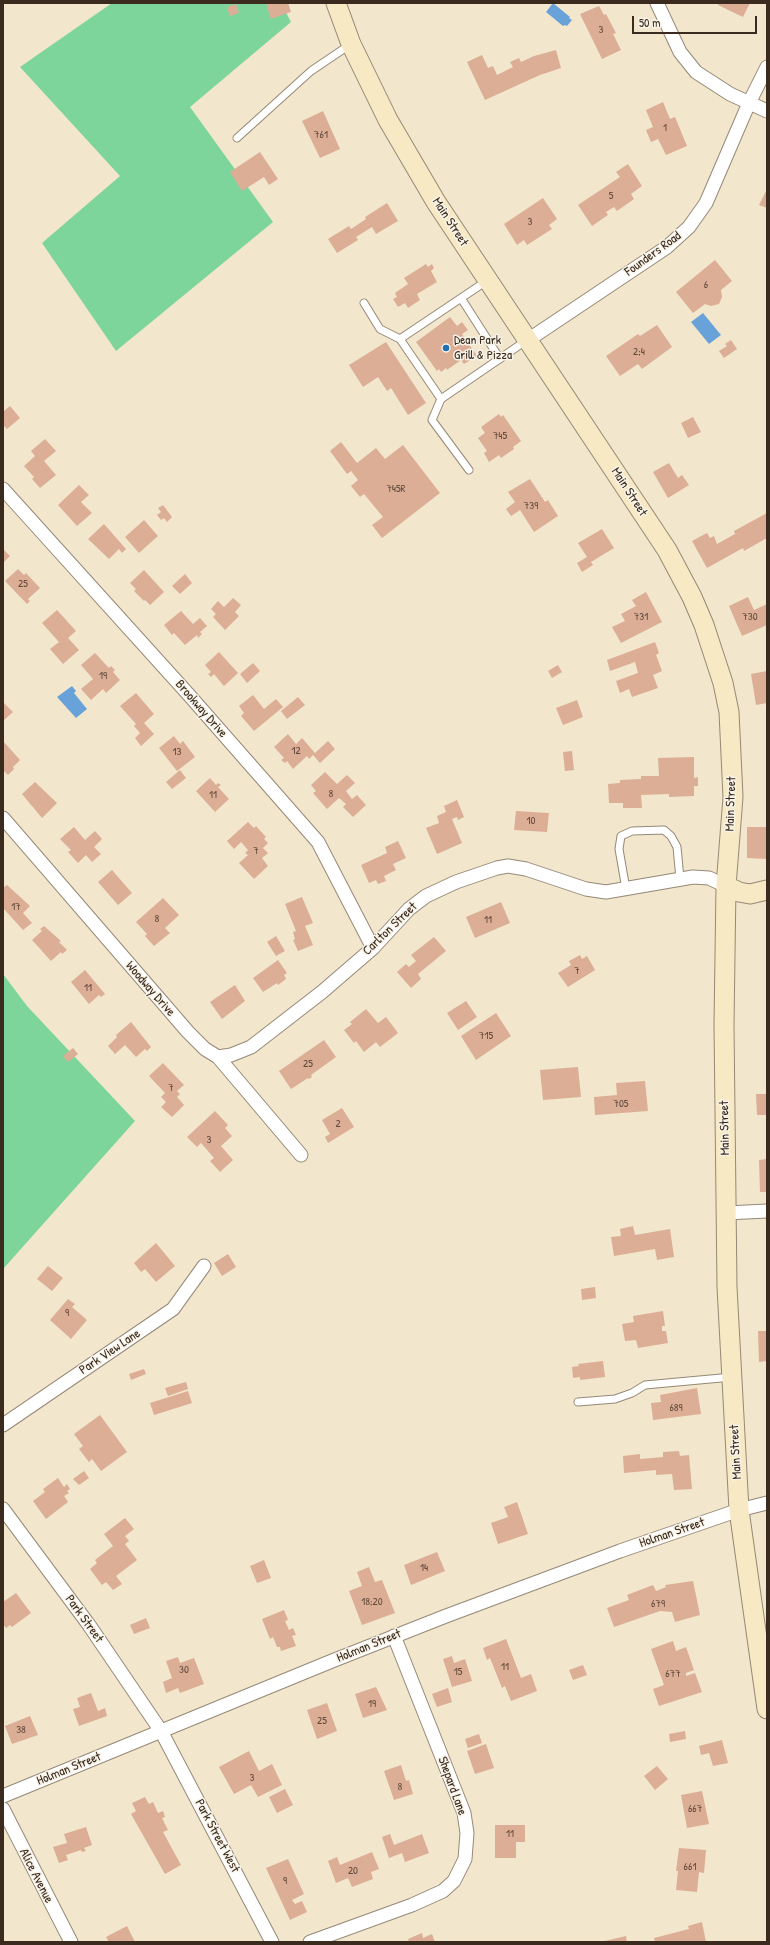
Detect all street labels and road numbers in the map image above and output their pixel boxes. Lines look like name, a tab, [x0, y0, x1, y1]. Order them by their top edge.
street label: Main Street	[429, 195, 471, 249]
street label: Founders Road	[622, 228, 684, 280]
street label: Main Street	[608, 465, 650, 519]
street label: Brookway Drive	[172, 677, 230, 741]
street label: Main Street	[722, 776, 740, 832]
street label: Carlton Street	[360, 899, 420, 959]
street label: Woodway Drive	[122, 958, 178, 1020]
street label: Main Street	[717, 1100, 733, 1156]
street label: Park View Lane	[77, 1326, 143, 1378]
street label: Main Street	[727, 1424, 745, 1480]
street label: Holman Street	[637, 1515, 707, 1551]
street label: Park Street	[62, 1592, 106, 1646]
street label: Holman Street	[335, 1626, 403, 1666]
street label: Holman Street	[35, 1749, 103, 1789]
street label: Shepard Lane	[434, 1755, 470, 1817]
street label: Park Street West	[191, 1797, 243, 1875]
street label: Alice Avenue	[16, 1846, 56, 1906]

